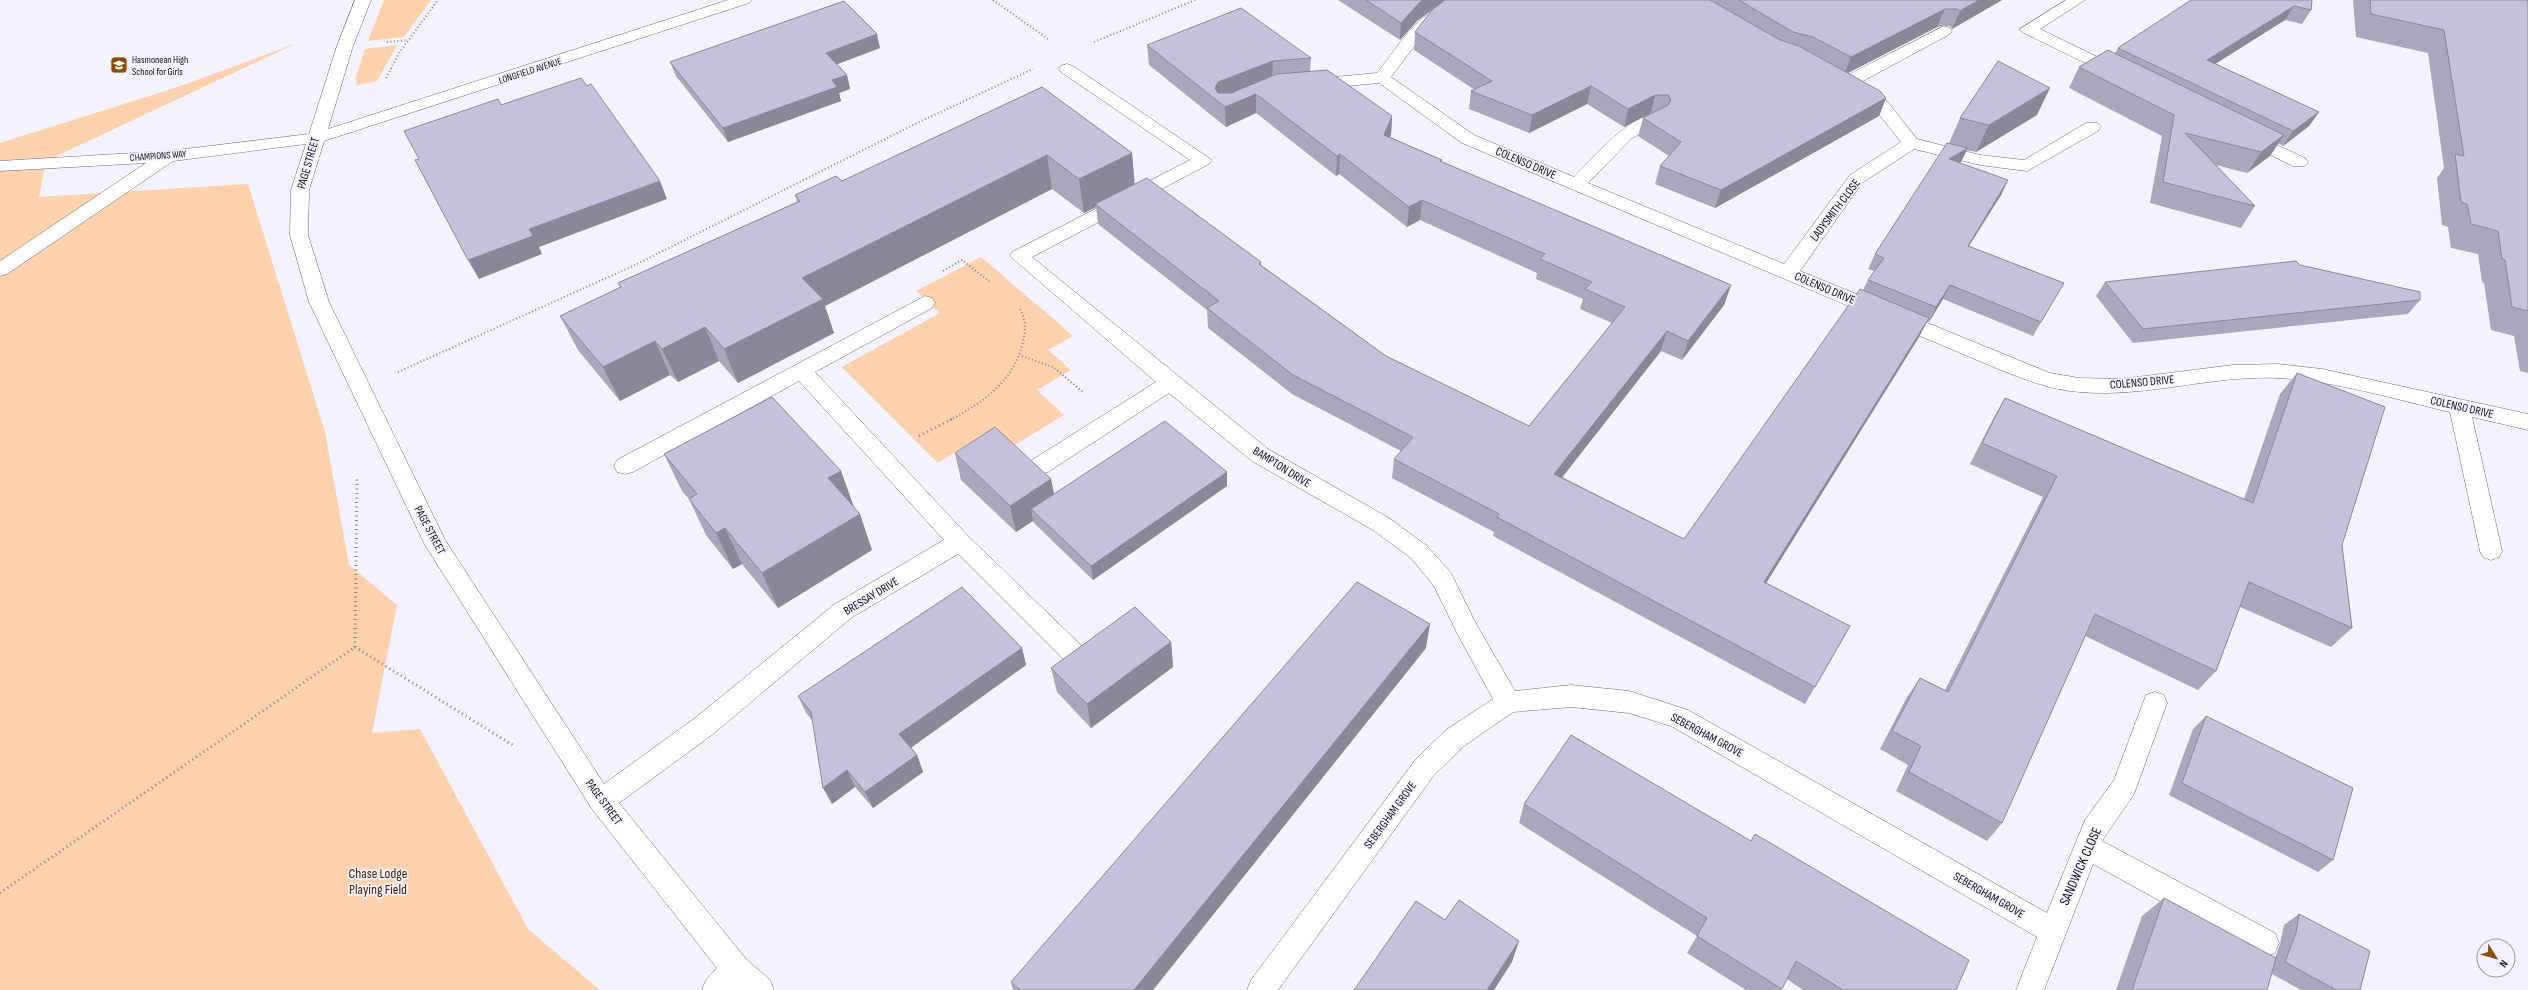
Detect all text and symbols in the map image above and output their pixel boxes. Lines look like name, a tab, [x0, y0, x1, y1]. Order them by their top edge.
place label: Hasmonean High School for Girls	[132, 54, 188, 78]
school or university icon: Hasmonean High School for Girls	[109, 55, 129, 75]
street label: LONGFIELD AVENUE	[497, 55, 563, 87]
street label: PAGE STREET	[294, 136, 323, 191]
street label: COLENSO DRIVE	[1493, 144, 1558, 183]
street label: CHAMPIONS WAY	[129, 148, 188, 164]
street label: LADYSMITH CLOSE	[1807, 176, 1864, 244]
street label: COLENSO DRIVE	[1792, 269, 1857, 308]
street label: COLENSO DRIVE	[2109, 372, 2175, 393]
street label: COLENSO DRIVE	[2429, 393, 2495, 422]
street label: BAMPTON DRIVE	[1250, 444, 1314, 491]
street label: PAGE STREET	[411, 503, 449, 557]
street label: BRESSAY DRIVE	[841, 574, 902, 619]
street label: SEBERGHAM GROVE	[1668, 710, 1746, 761]
street label: PAGE STREET	[582, 776, 625, 828]
street label: SEBERGHAM GROVE	[1361, 779, 1420, 852]
street label: SANDWICK CLOSE	[2056, 824, 2105, 908]
park label: Chase Lodge Playing Field	[349, 865, 407, 898]
street label: SEBERGHAM GROVE	[1950, 869, 2027, 922]
north arrow	[2476, 938, 2516, 978]
text: N	[2497, 957, 2511, 970]

